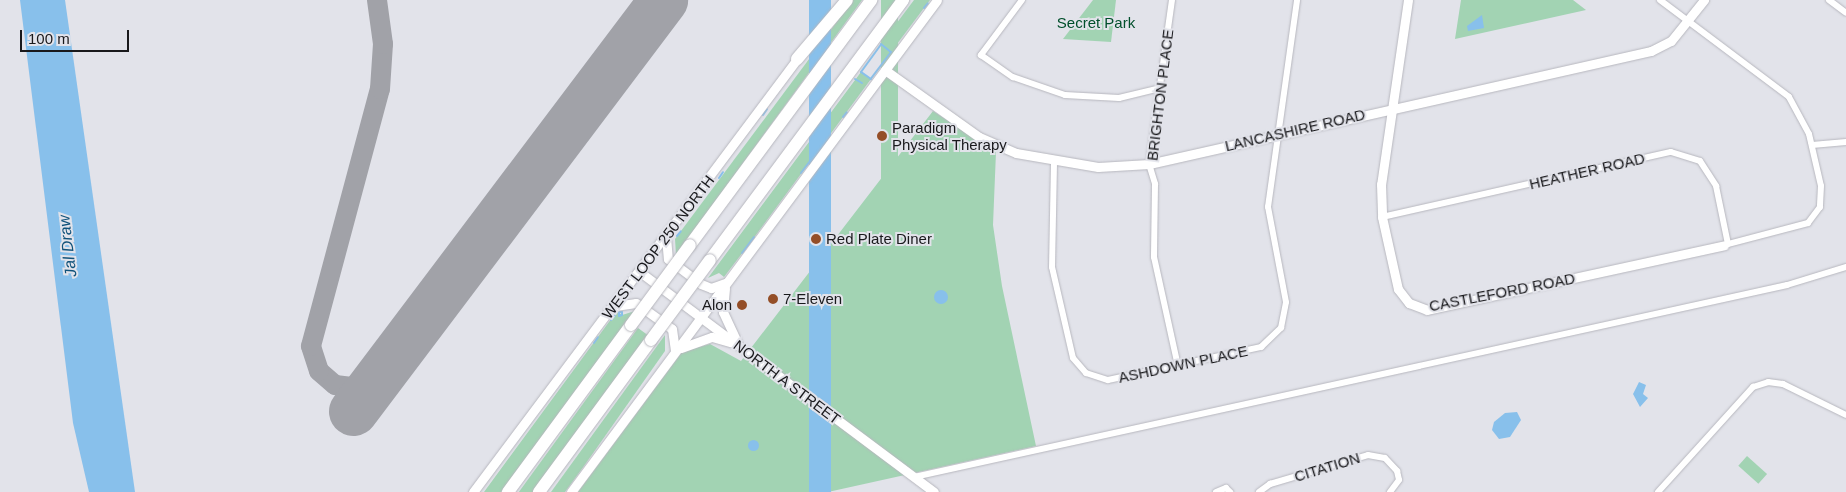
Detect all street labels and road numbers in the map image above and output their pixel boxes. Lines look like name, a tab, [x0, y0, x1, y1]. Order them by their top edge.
street label: BRIGHTON PLACE	[1143, 28, 1177, 162]
street label: LANCASHIRE ROAD	[1223, 105, 1367, 155]
street label: HEATHER ROAD	[1527, 149, 1647, 193]
street label: WEST LOOP 250 NORTH	[598, 171, 718, 323]
street label: CASTLEFORD ROAD	[1427, 269, 1577, 315]
street label: NORTH A STREET	[729, 336, 845, 428]
street label: ASHDOWN PLACE	[1117, 342, 1249, 386]
street label: CITATION	[1292, 448, 1362, 486]

